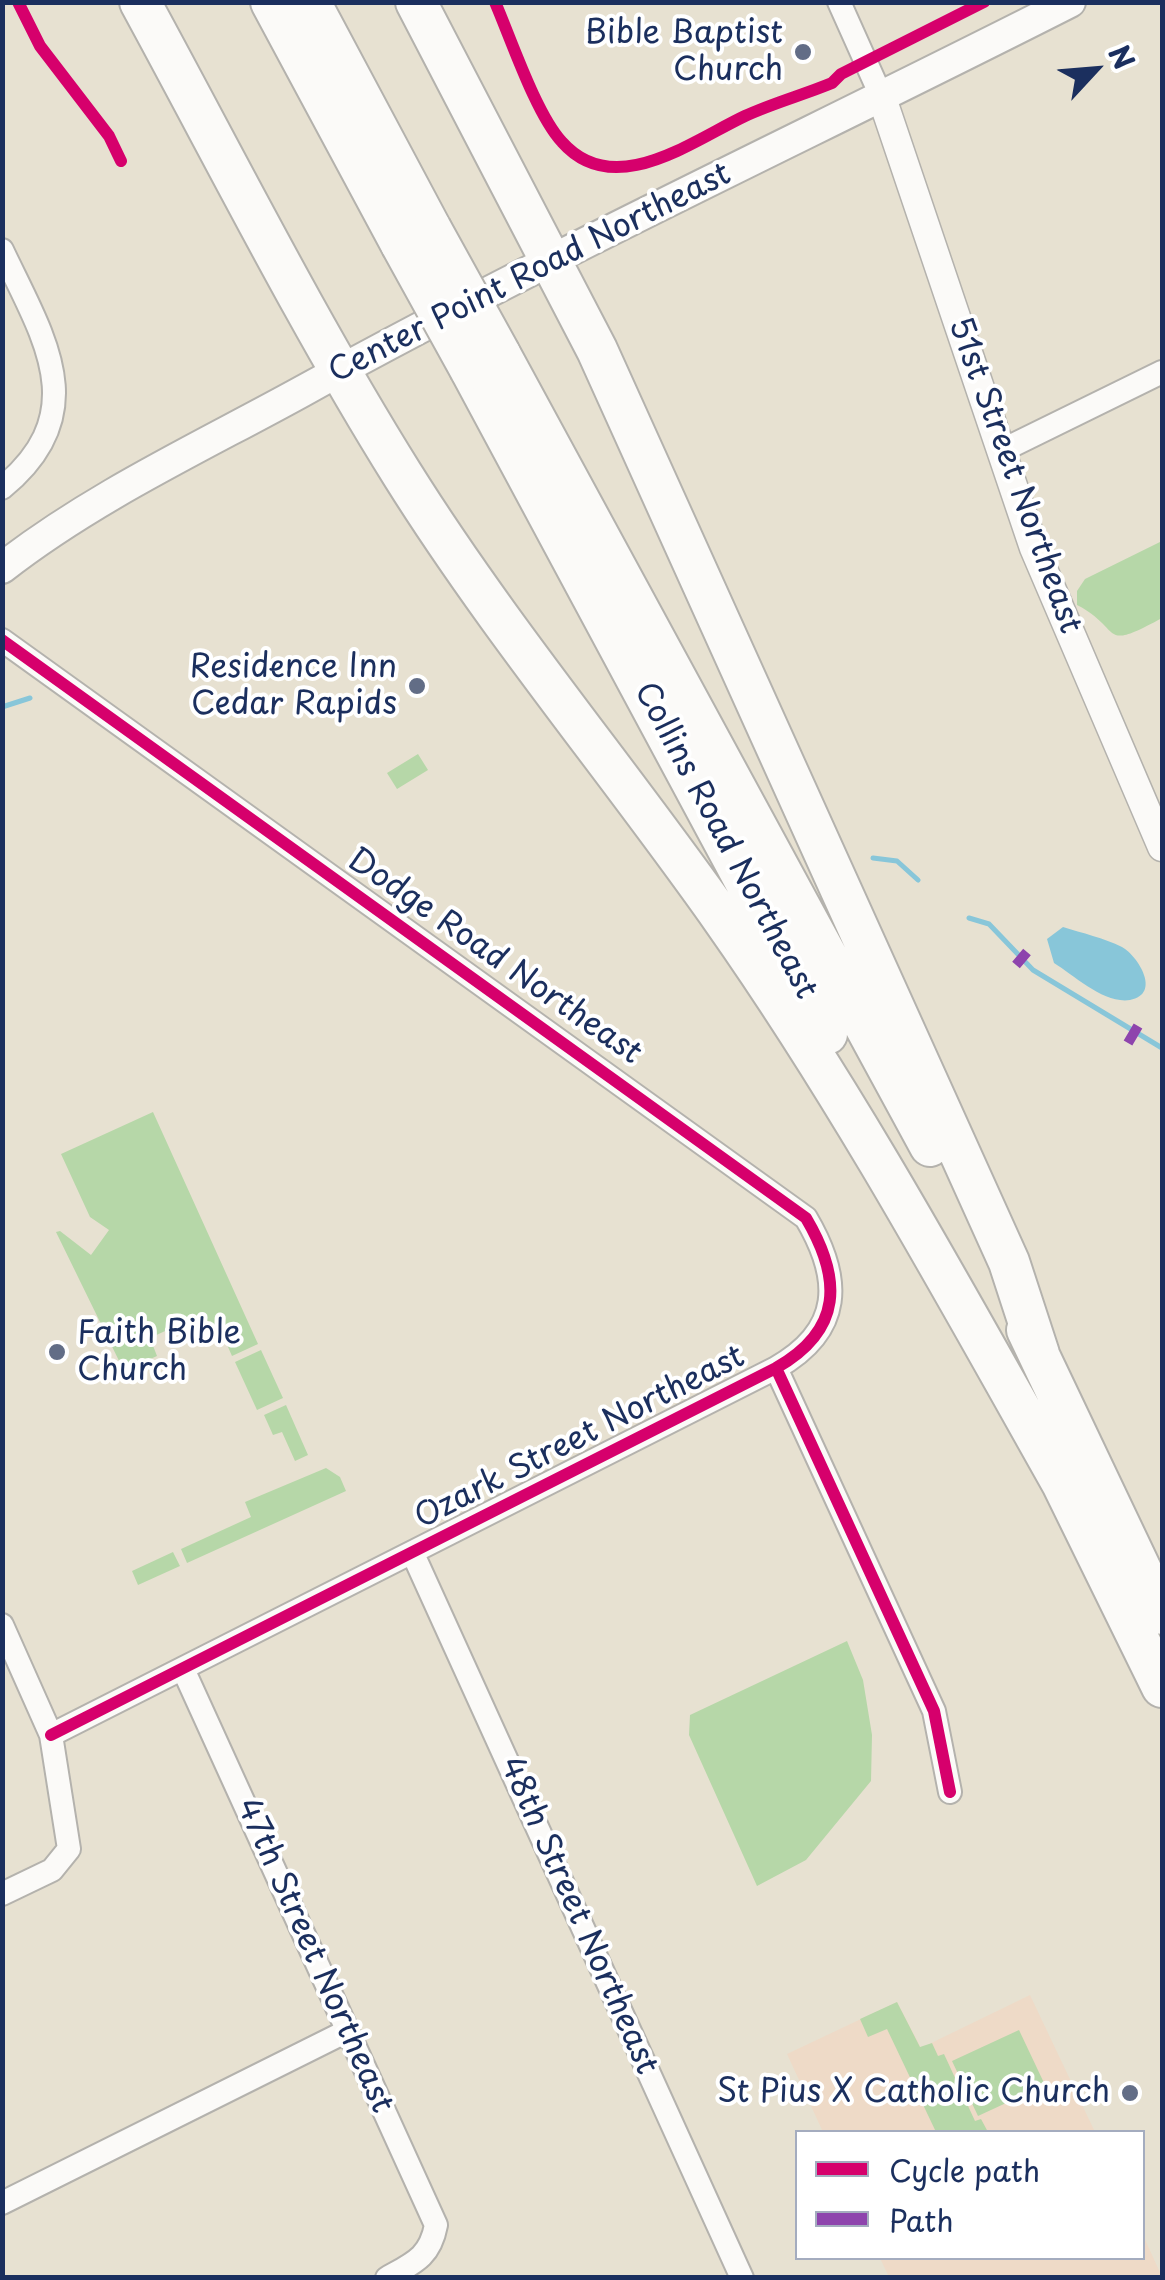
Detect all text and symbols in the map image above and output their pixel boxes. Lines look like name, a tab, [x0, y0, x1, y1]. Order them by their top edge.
place label: Bible Baptist Church	[585, 15, 783, 90]
north arrow	[1045, 20, 1145, 120]
text: N	[1098, 37, 1147, 76]
marker: Bible Baptist Church	[792, 41, 814, 63]
street label: Center Point Road Northeast	[323, 156, 737, 392]
street label: 51st Street Northeast	[939, 313, 1089, 639]
place label: Residence Inn Cedar Rapids	[190, 649, 397, 724]
marker: Residence Inn Cedar Rapids	[406, 675, 428, 697]
street label: Collins Road Northeast	[625, 676, 825, 1006]
street label: Dodge Road Northeast	[339, 841, 649, 1073]
place label: Faith Bible Church	[77, 1315, 241, 1390]
street label: Ozark Street Northeast	[409, 1338, 751, 1538]
marker: Faith Bible Church	[46, 1341, 68, 1363]
street label: 48th Street Northeast	[491, 1751, 665, 2081]
street label: 47th Street Northeast	[227, 1793, 401, 2119]
place label: St Pius X Catholic Church	[717, 2074, 1110, 2112]
marker: St Pius X Catholic Church	[1119, 2082, 1141, 2104]
legend	[795, 2130, 1145, 2260]
text: Cycle path	[889, 2147, 1040, 2192]
text: Path	[889, 2197, 954, 2242]

